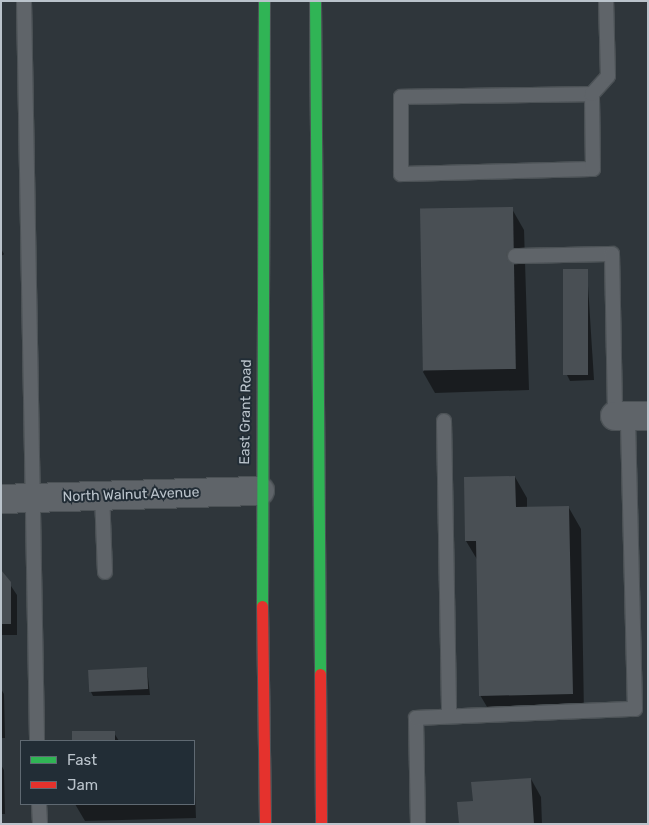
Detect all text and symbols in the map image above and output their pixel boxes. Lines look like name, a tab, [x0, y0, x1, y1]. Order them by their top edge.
street label: East Grant Road	[237, 359, 255, 465]
street label: North Walnut Avenue	[62, 484, 200, 506]
legend	[20, 740, 195, 805]
text: Fast	[67, 751, 97, 769]
text: Jam	[67, 776, 98, 794]

